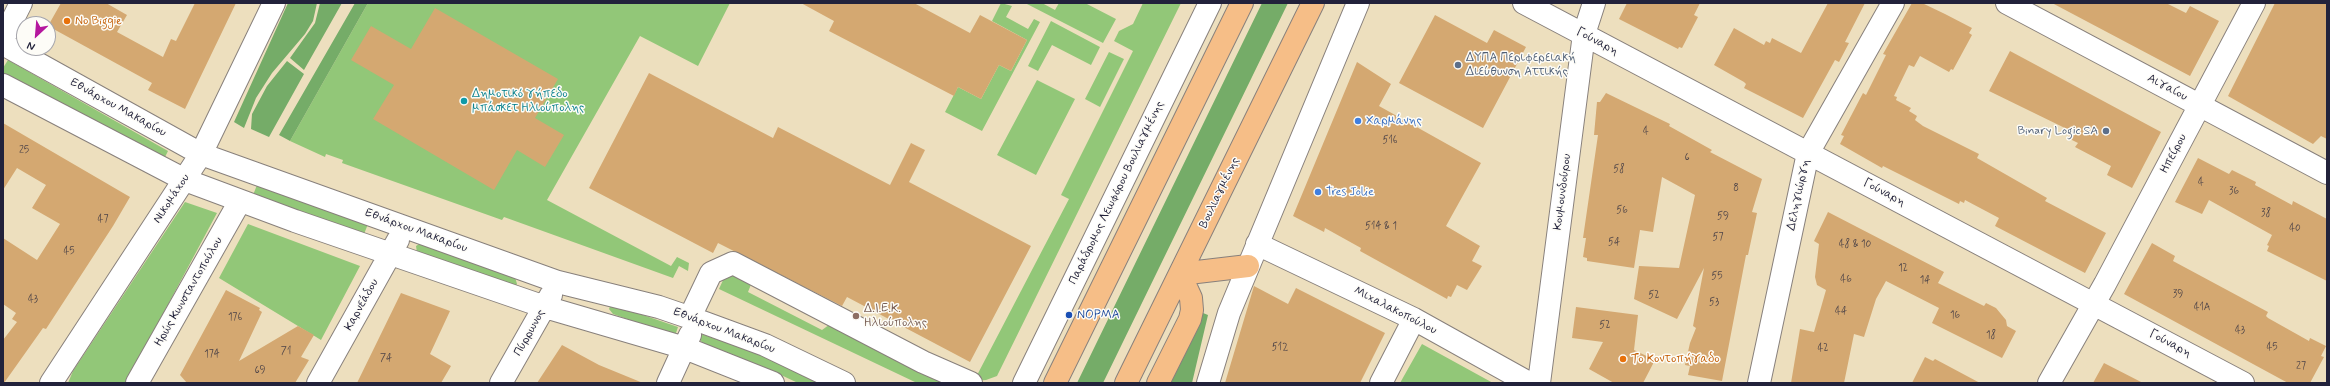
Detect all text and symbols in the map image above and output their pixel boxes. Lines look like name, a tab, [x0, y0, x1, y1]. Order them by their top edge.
place label: Νο Biggie	[75, 14, 122, 28]
north arrow	[16, 16, 56, 56]
marker: Νο Biggie	[62, 16, 72, 26]
street label: Γούναρη	[1574, 25, 1620, 59]
text: N	[25, 38, 38, 54]
place label: ΔΥΠΑ Περιφερειακή Διεύθυνση Αττικής	[1466, 51, 1576, 79]
marker: ΔΥΠΑ Περιφερειακή Διεύθυνση Αττικής	[1453, 60, 1463, 70]
street label: Αιγαίου	[2144, 71, 2190, 105]
street label: Εθνάρχου Μακαρίου	[67, 76, 169, 140]
place label: Δημοτικό γήπεδο μπάσκετ Ηλιούπολης	[472, 87, 584, 115]
marker: Δημοτικό γήπεδο μπάσκετ Ηλιούπολης	[459, 96, 469, 106]
street label: Παράδρομος Λεωφόρου Βουλιαγμένης	[1066, 99, 1168, 287]
place label: Χαρμάνης	[1366, 114, 1422, 128]
marker: Χαρμάνης	[1353, 116, 1363, 126]
place label: Binary Logic SA	[2018, 124, 2098, 138]
house number: 4	[1643, 126, 1649, 138]
marker: Binary Logic SA	[2101, 126, 2111, 136]
street label: Ηπείρου	[2158, 132, 2190, 176]
house number: 516	[1382, 135, 1398, 147]
house number: 25	[19, 145, 29, 157]
house number: 6	[1684, 152, 1690, 164]
street label: Κουμουνδούρου	[1551, 153, 1575, 231]
street label: Βουλιαγμένης	[1197, 155, 1243, 231]
street label: Δεληγιώργη	[1784, 158, 1814, 232]
house number: 58	[1613, 164, 1625, 176]
street label: Νικομάχου	[151, 172, 193, 226]
street label: Γούναρη	[1861, 176, 1907, 210]
house number: 4	[2198, 177, 2204, 189]
house number: 8	[1733, 183, 1739, 195]
place label: Tres Jolie	[1326, 185, 1374, 199]
house number: 36	[2229, 186, 2239, 198]
marker: Tres Jolie	[1313, 187, 1323, 197]
house number: 56	[1616, 205, 1628, 217]
street label: Εθνάρχου Μακαρίου	[363, 206, 469, 256]
house number: 38	[2261, 208, 2271, 220]
house number: 59	[1717, 211, 1729, 223]
house number: 47	[98, 214, 108, 226]
house number: 514 & 1	[1365, 221, 1397, 233]
house number: 40	[2289, 223, 2301, 235]
house number: 57	[1712, 232, 1724, 244]
street label: Ηρώς Κωνσταντοπούλου	[152, 235, 226, 349]
house number: 54	[1608, 237, 1620, 249]
house number: 48 & 10	[1839, 239, 1871, 251]
house number: 45	[63, 246, 75, 258]
house number: 12	[1898, 263, 1908, 275]
house number: 55	[1711, 271, 1723, 283]
house number: 46	[1840, 274, 1852, 286]
house number: 14	[1920, 275, 1930, 287]
street label: Καρνεάδου	[342, 277, 382, 333]
street label: Μιχαλακοπούλου	[1351, 284, 1439, 338]
house number: 39	[2173, 289, 2183, 301]
house number: 52	[1648, 290, 1660, 302]
house number: 43	[28, 294, 38, 306]
house number: 53	[1709, 297, 1719, 309]
place label: Δ.Ι.Ε.Κ. Ηλιούπολης	[864, 302, 927, 330]
house number: 41A	[2194, 302, 2210, 314]
street label: Εθνάρχου Μακαρίου	[671, 305, 777, 357]
house number: 44	[1835, 306, 1847, 318]
street label: Πύρρωνος	[511, 307, 549, 359]
place label: ΝΟΡΜΑ	[1077, 308, 1120, 322]
marker: ΝΟΡΜΑ	[1064, 310, 1074, 320]
house number: 16	[1950, 310, 1960, 322]
marker: Δ.Ι.Ε.Κ. Ηλιούπολης	[851, 311, 861, 321]
house number: 176	[228, 312, 242, 324]
house number: 52	[1599, 320, 1611, 332]
house number: 43	[2235, 325, 2245, 337]
street label: Γούναρη	[2147, 327, 2193, 361]
house number: 18	[1986, 330, 1996, 342]
house number: 512	[1272, 342, 1288, 354]
house number: 45	[2266, 342, 2278, 354]
house number: 42	[1817, 343, 1829, 355]
house number: 71	[281, 346, 291, 358]
house number: 174	[204, 349, 220, 361]
place label: Το Κοντοπήγαδο	[1631, 352, 1720, 366]
house number: 74	[380, 353, 392, 365]
marker: Το Κοντοπήγαδο	[1618, 354, 1628, 364]
house number: 27	[2296, 361, 2306, 373]
house number: 69	[254, 365, 266, 377]

